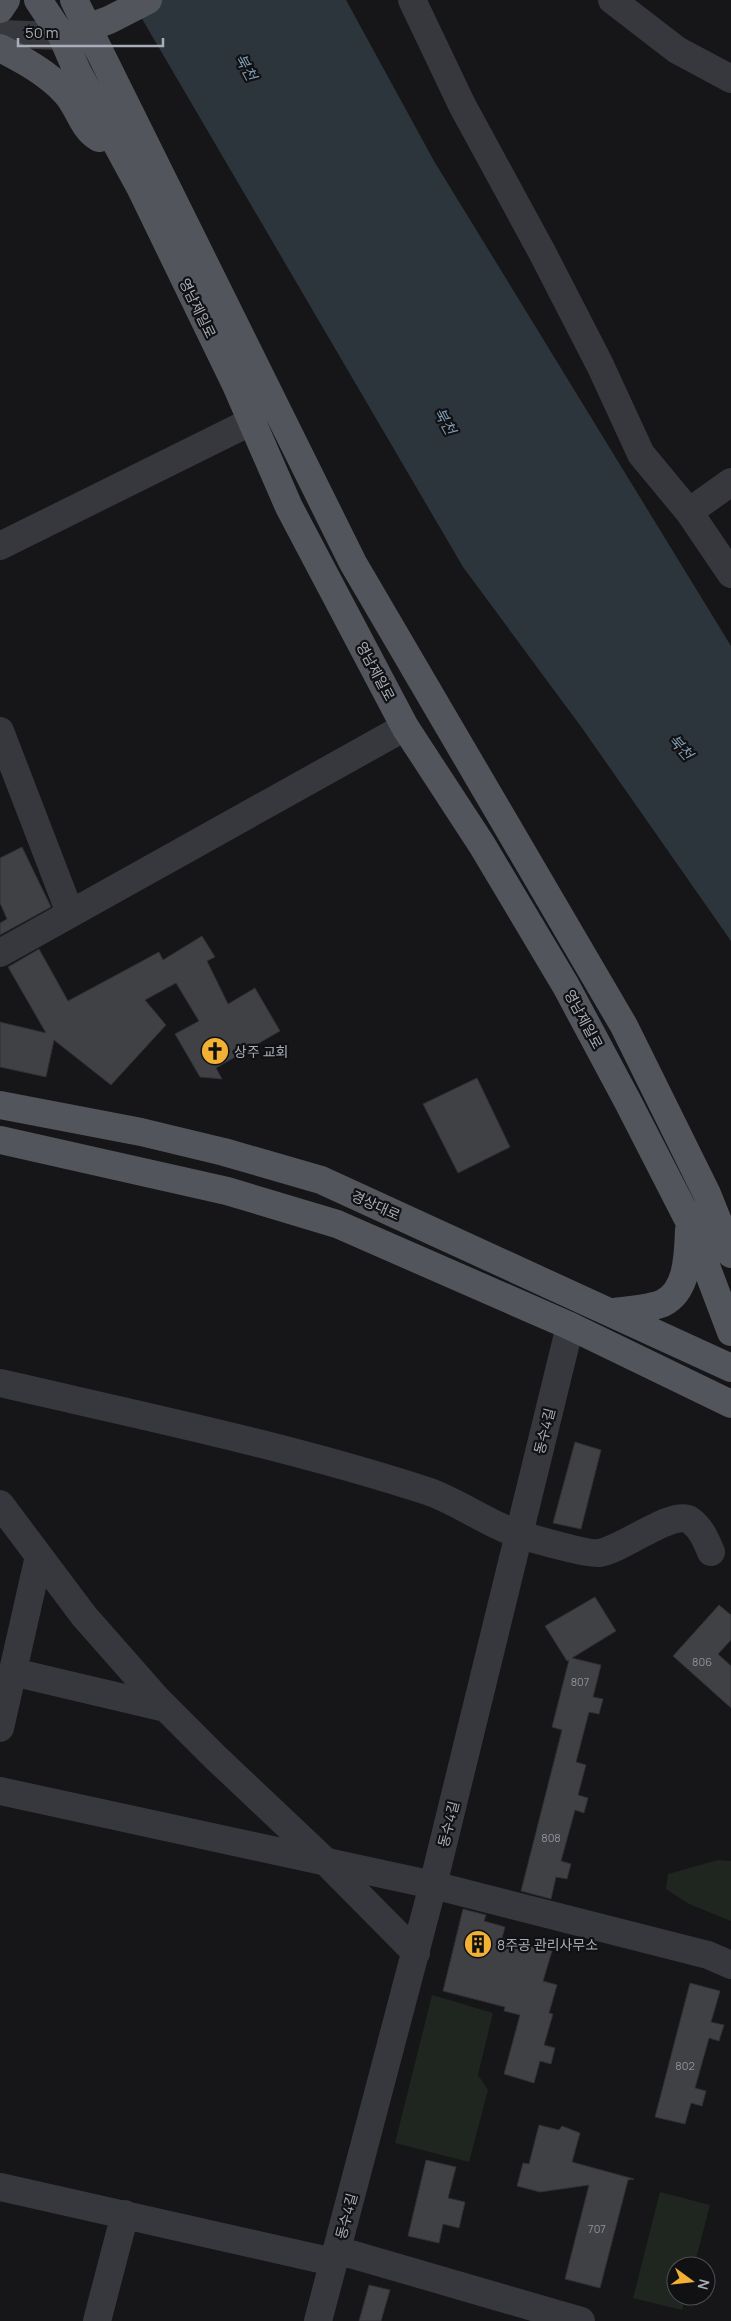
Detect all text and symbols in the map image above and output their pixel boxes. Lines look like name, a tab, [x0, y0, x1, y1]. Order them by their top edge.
scale bar	[18, 15, 162, 47]
text: 50 m	[25, 22, 59, 43]
water label: 북천	[230, 50, 263, 86]
street label: 영남제일로	[175, 275, 221, 341]
water label: 북천	[429, 404, 462, 440]
street label: 영남제일로	[352, 638, 400, 704]
water label: 북천	[664, 730, 699, 766]
street label: 영남제일로	[560, 986, 608, 1052]
church icon: 상주 교회	[200, 1036, 230, 1066]
place label: 상주 교회	[234, 1042, 288, 1061]
street label: 경상대로	[349, 1186, 404, 1224]
street label: 동수4길	[529, 1406, 559, 1456]
house number: 806	[692, 1654, 712, 1669]
house number: 807	[571, 1674, 589, 1689]
street label: 동수4길	[433, 1799, 463, 1849]
house number: 808	[541, 1830, 561, 1845]
building icon: 8주공 관리사무소	[463, 1929, 493, 1959]
place label: 8주공 관리사무소	[497, 1935, 598, 1954]
house number: 802	[675, 2058, 695, 2073]
street label: 동수4길	[331, 2191, 361, 2241]
house number: 707	[588, 2221, 606, 2236]
north arrow	[666, 2256, 716, 2306]
text: N	[694, 2277, 715, 2292]

